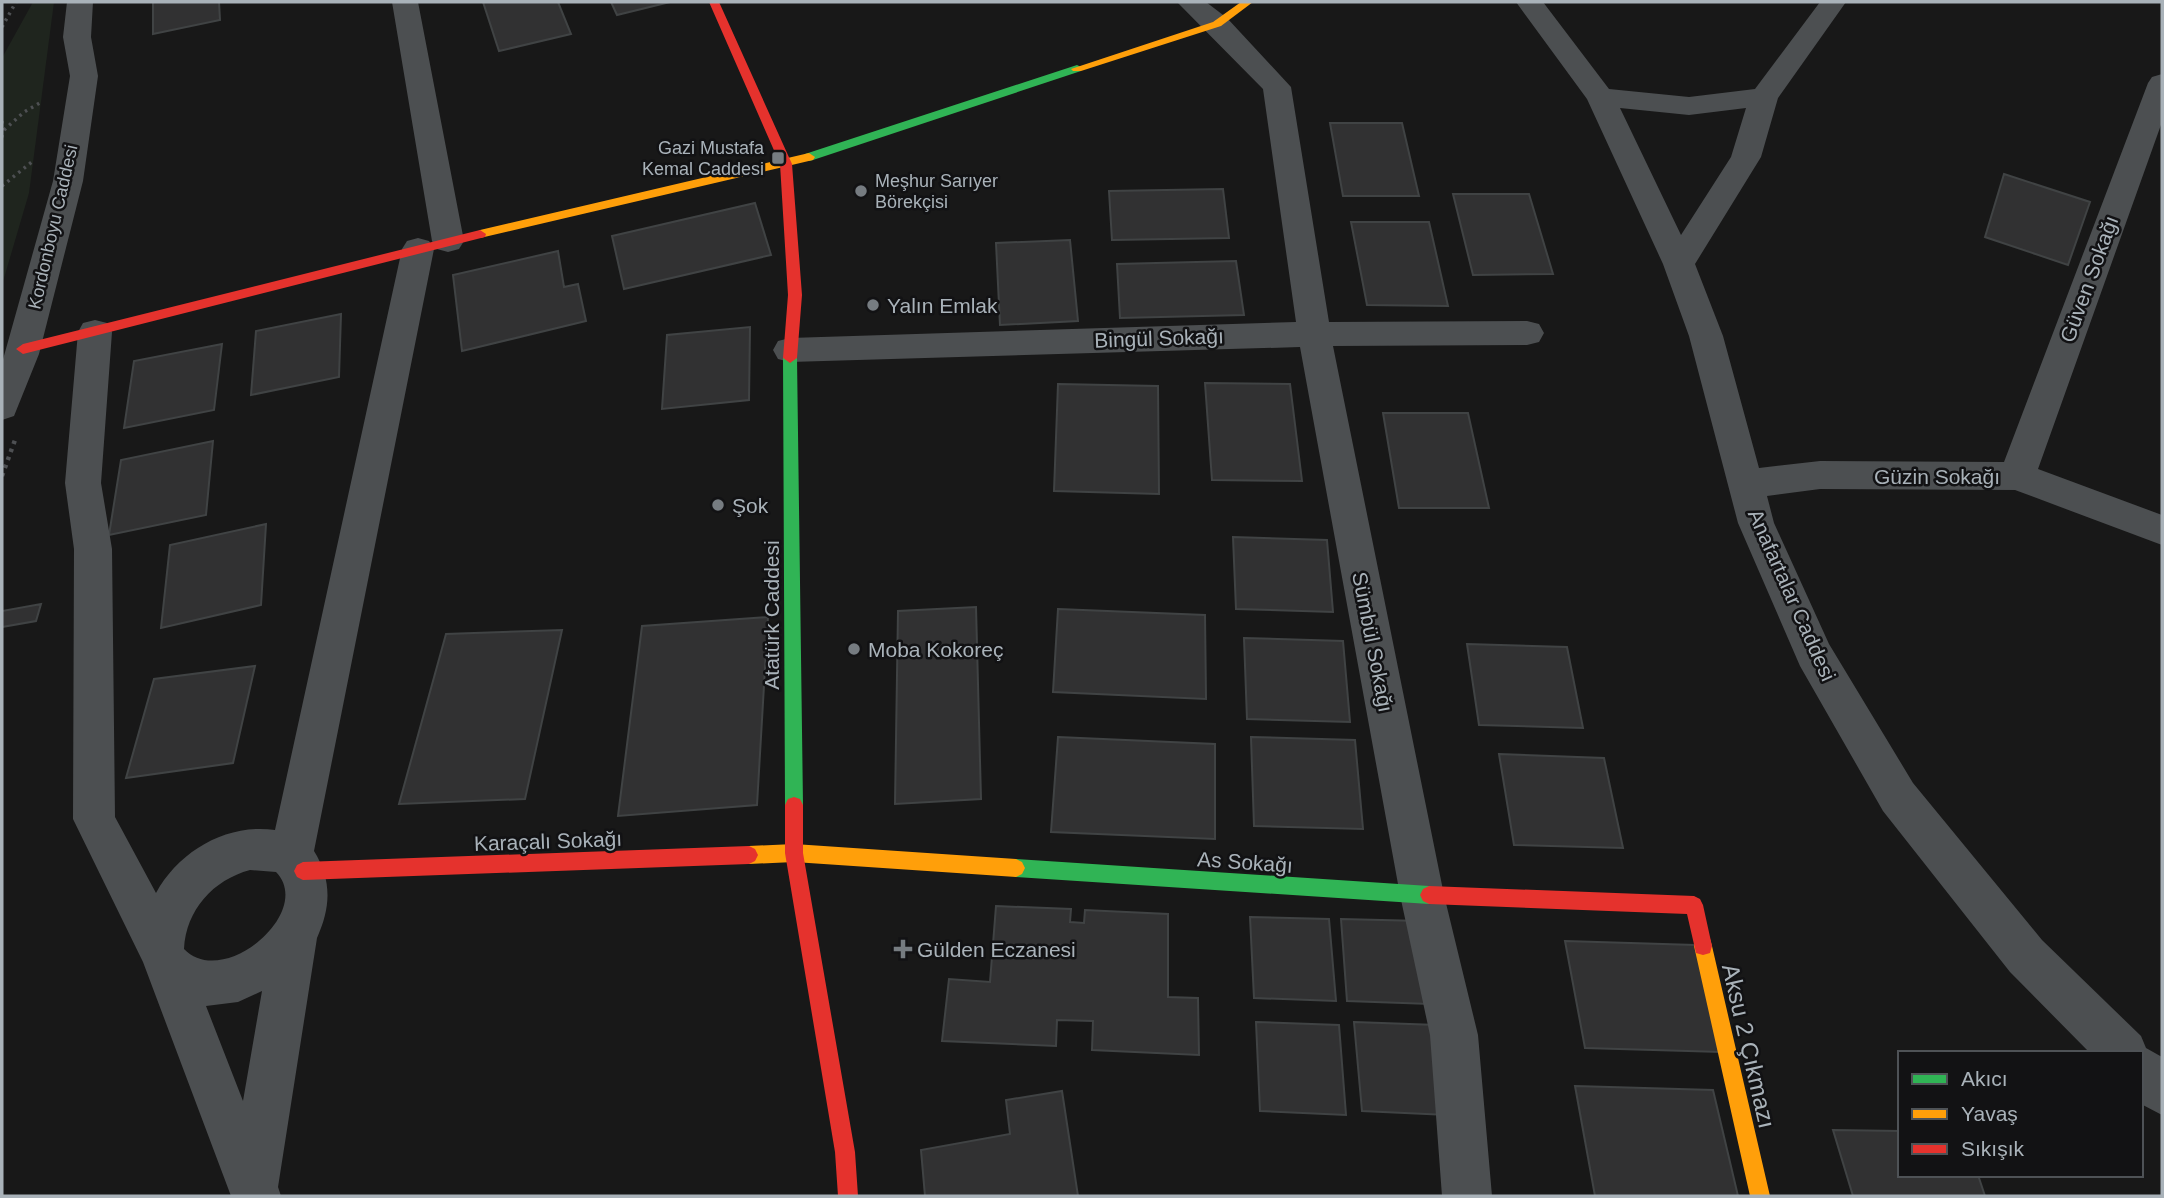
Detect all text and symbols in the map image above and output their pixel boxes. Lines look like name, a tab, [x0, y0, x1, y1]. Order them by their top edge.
place label: Gazi Mustafa Kemal Caddesi	[642, 138, 765, 179]
street label: Kordonboyu Caddesi	[24, 143, 82, 311]
marker: Gazi Mustafa Kemal Caddesi	[770, 150, 786, 166]
place label: Meşhur Sarıyer Börekçisi	[875, 171, 998, 212]
marker: Meşhur Sarıyer Börekçisi	[853, 183, 869, 199]
street label: Güven Sokağı	[2055, 213, 2123, 345]
place label: Yalın Emlak	[887, 294, 998, 317]
marker: Yalın Emlak	[865, 297, 881, 313]
street label: Bingül Sokağı	[1094, 324, 1224, 352]
street label: Güzin Sokağı	[1874, 465, 2000, 488]
place label: Şok	[732, 494, 769, 517]
marker: Şok	[710, 497, 726, 513]
street label: Anafartalar Caddesi	[1744, 506, 1840, 684]
street label: Atatürk Caddesi	[760, 540, 783, 690]
street label: Sümbül Sokağı	[1348, 570, 1398, 714]
place label: Moba Kokoreç	[868, 638, 1003, 661]
marker: Moba Kokoreç	[846, 641, 862, 657]
street label: Karaçalı Sokağı	[474, 827, 622, 855]
street label: As Sokağı	[1196, 847, 1294, 877]
place label: Gülden Eczanesi	[917, 938, 1076, 961]
marker: Gülden Eczanesi	[895, 941, 911, 957]
street label: Aksu 2 Çıkmazı	[1717, 961, 1781, 1131]
legend	[1898, 1051, 2143, 1177]
text: Akıcı	[1961, 1067, 2008, 1090]
text: Yavaş	[1961, 1102, 2018, 1125]
text: Sıkışık	[1961, 1137, 2025, 1160]

